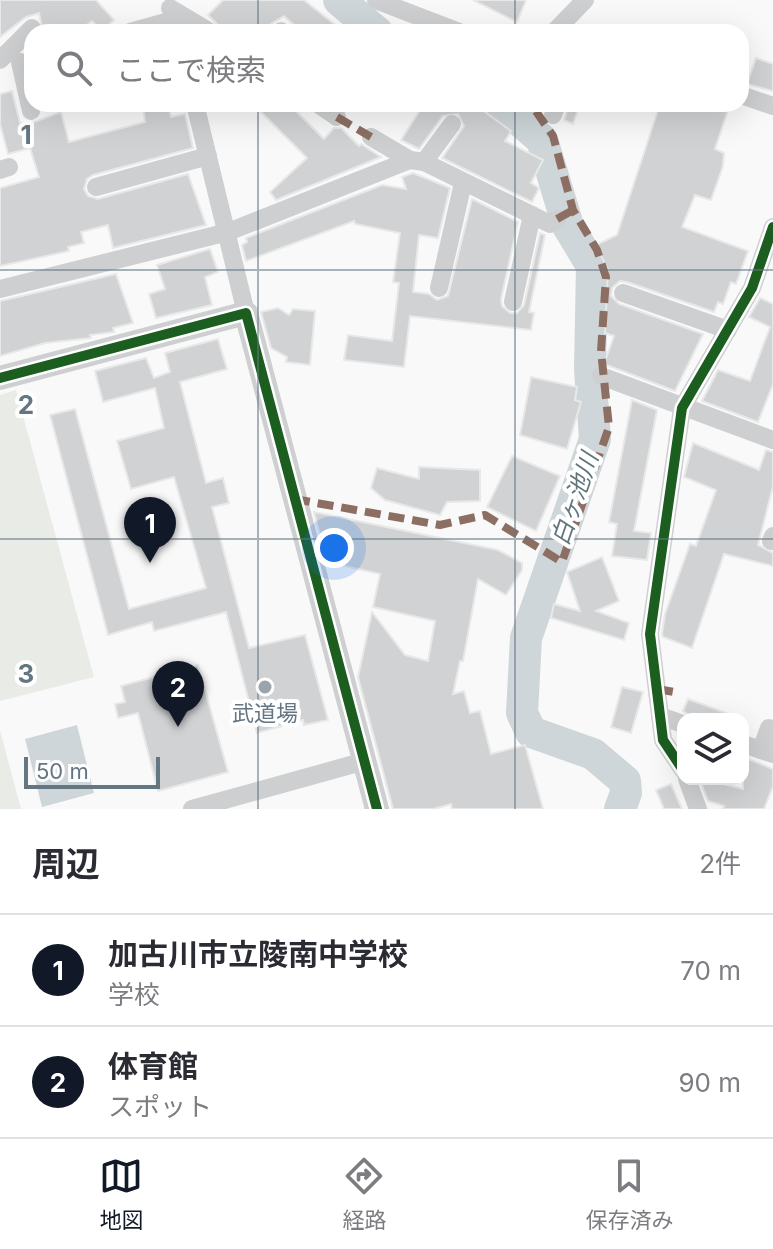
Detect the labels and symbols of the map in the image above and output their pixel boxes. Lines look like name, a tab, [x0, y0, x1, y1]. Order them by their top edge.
text: 1	[20, 119, 32, 150]
text: 2	[18, 389, 34, 420]
water label: 白ヶ池川	[545, 446, 605, 549]
pin: 1	[124, 497, 176, 563]
your location	[314, 528, 354, 568]
text: 3	[18, 658, 34, 689]
pin: 2	[152, 661, 204, 727]
marker: 武道場	[256, 678, 274, 696]
place label: 武道場	[232, 700, 298, 726]
scale bar	[24, 753, 160, 789]

